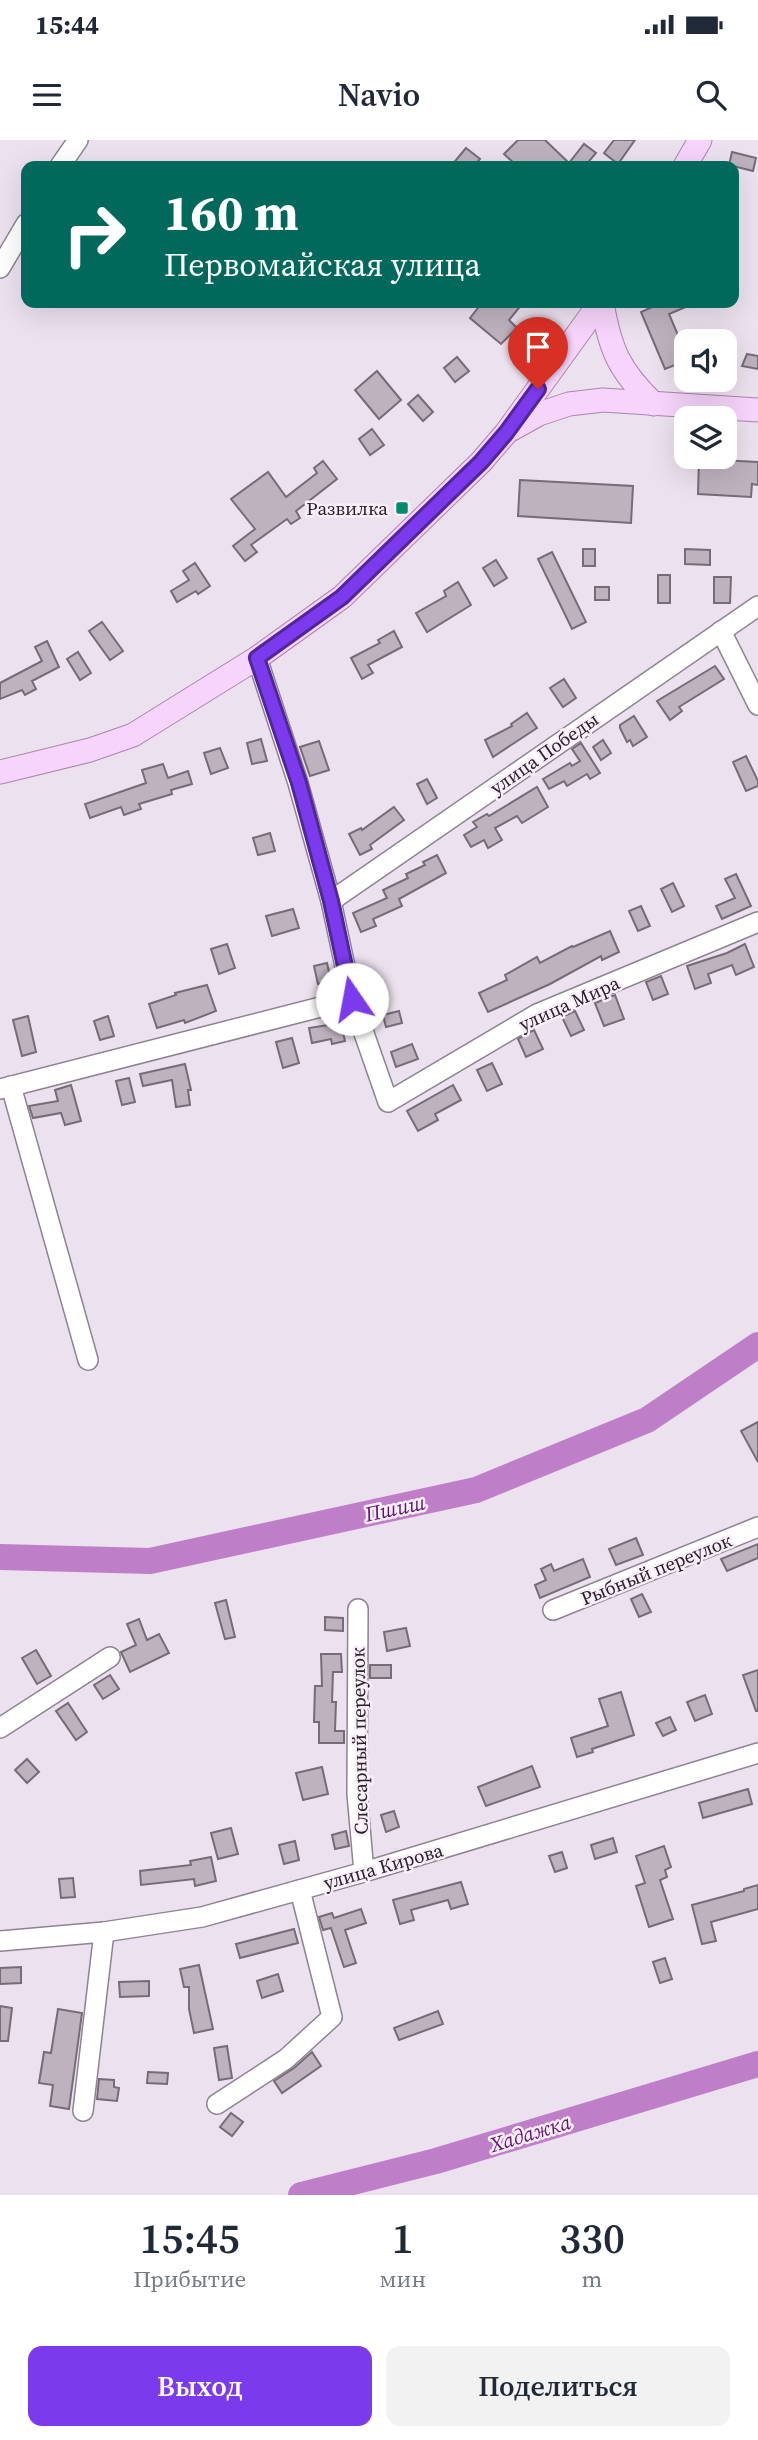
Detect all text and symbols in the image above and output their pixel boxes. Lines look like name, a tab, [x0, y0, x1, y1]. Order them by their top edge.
text: 15:44	[35, 7, 99, 43]
text: Navio	[338, 73, 420, 117]
icon: menu	[28, 76, 66, 114]
icon: search	[692, 76, 730, 114]
text: 160 m	[164, 179, 299, 246]
icon: right	[49, 189, 140, 280]
text: Первомайская улица	[164, 243, 481, 287]
pin	[508, 317, 568, 389]
icon: arrive	[519, 328, 557, 366]
map controls	[674, 329, 737, 469]
button: sound	[674, 329, 737, 392]
button: layers	[674, 406, 737, 469]
place label: Развилка	[306, 495, 388, 521]
marker: Развилка	[394, 500, 410, 516]
street label: улица Победы	[484, 706, 604, 800]
position arrow	[315, 962, 389, 1036]
street label: улица Мира	[514, 969, 624, 1037]
water label: Пшиш	[361, 1487, 428, 1529]
street label: Рыбный переулок	[577, 1527, 736, 1611]
street label: Слесарный переулок	[344, 1647, 374, 1835]
street label: улица Кирова	[320, 1836, 446, 1895]
water label: Хадажка	[485, 2107, 574, 2159]
text: 15:45	[140, 2209, 240, 2267]
text: 1	[392, 2209, 414, 2267]
text: 330	[559, 2209, 625, 2267]
text: Прибытие	[133, 2263, 246, 2295]
text: мин	[380, 2263, 426, 2295]
text: m	[582, 2263, 602, 2295]
button: Выход	[28, 2346, 372, 2426]
button: Поделиться	[386, 2346, 730, 2426]

